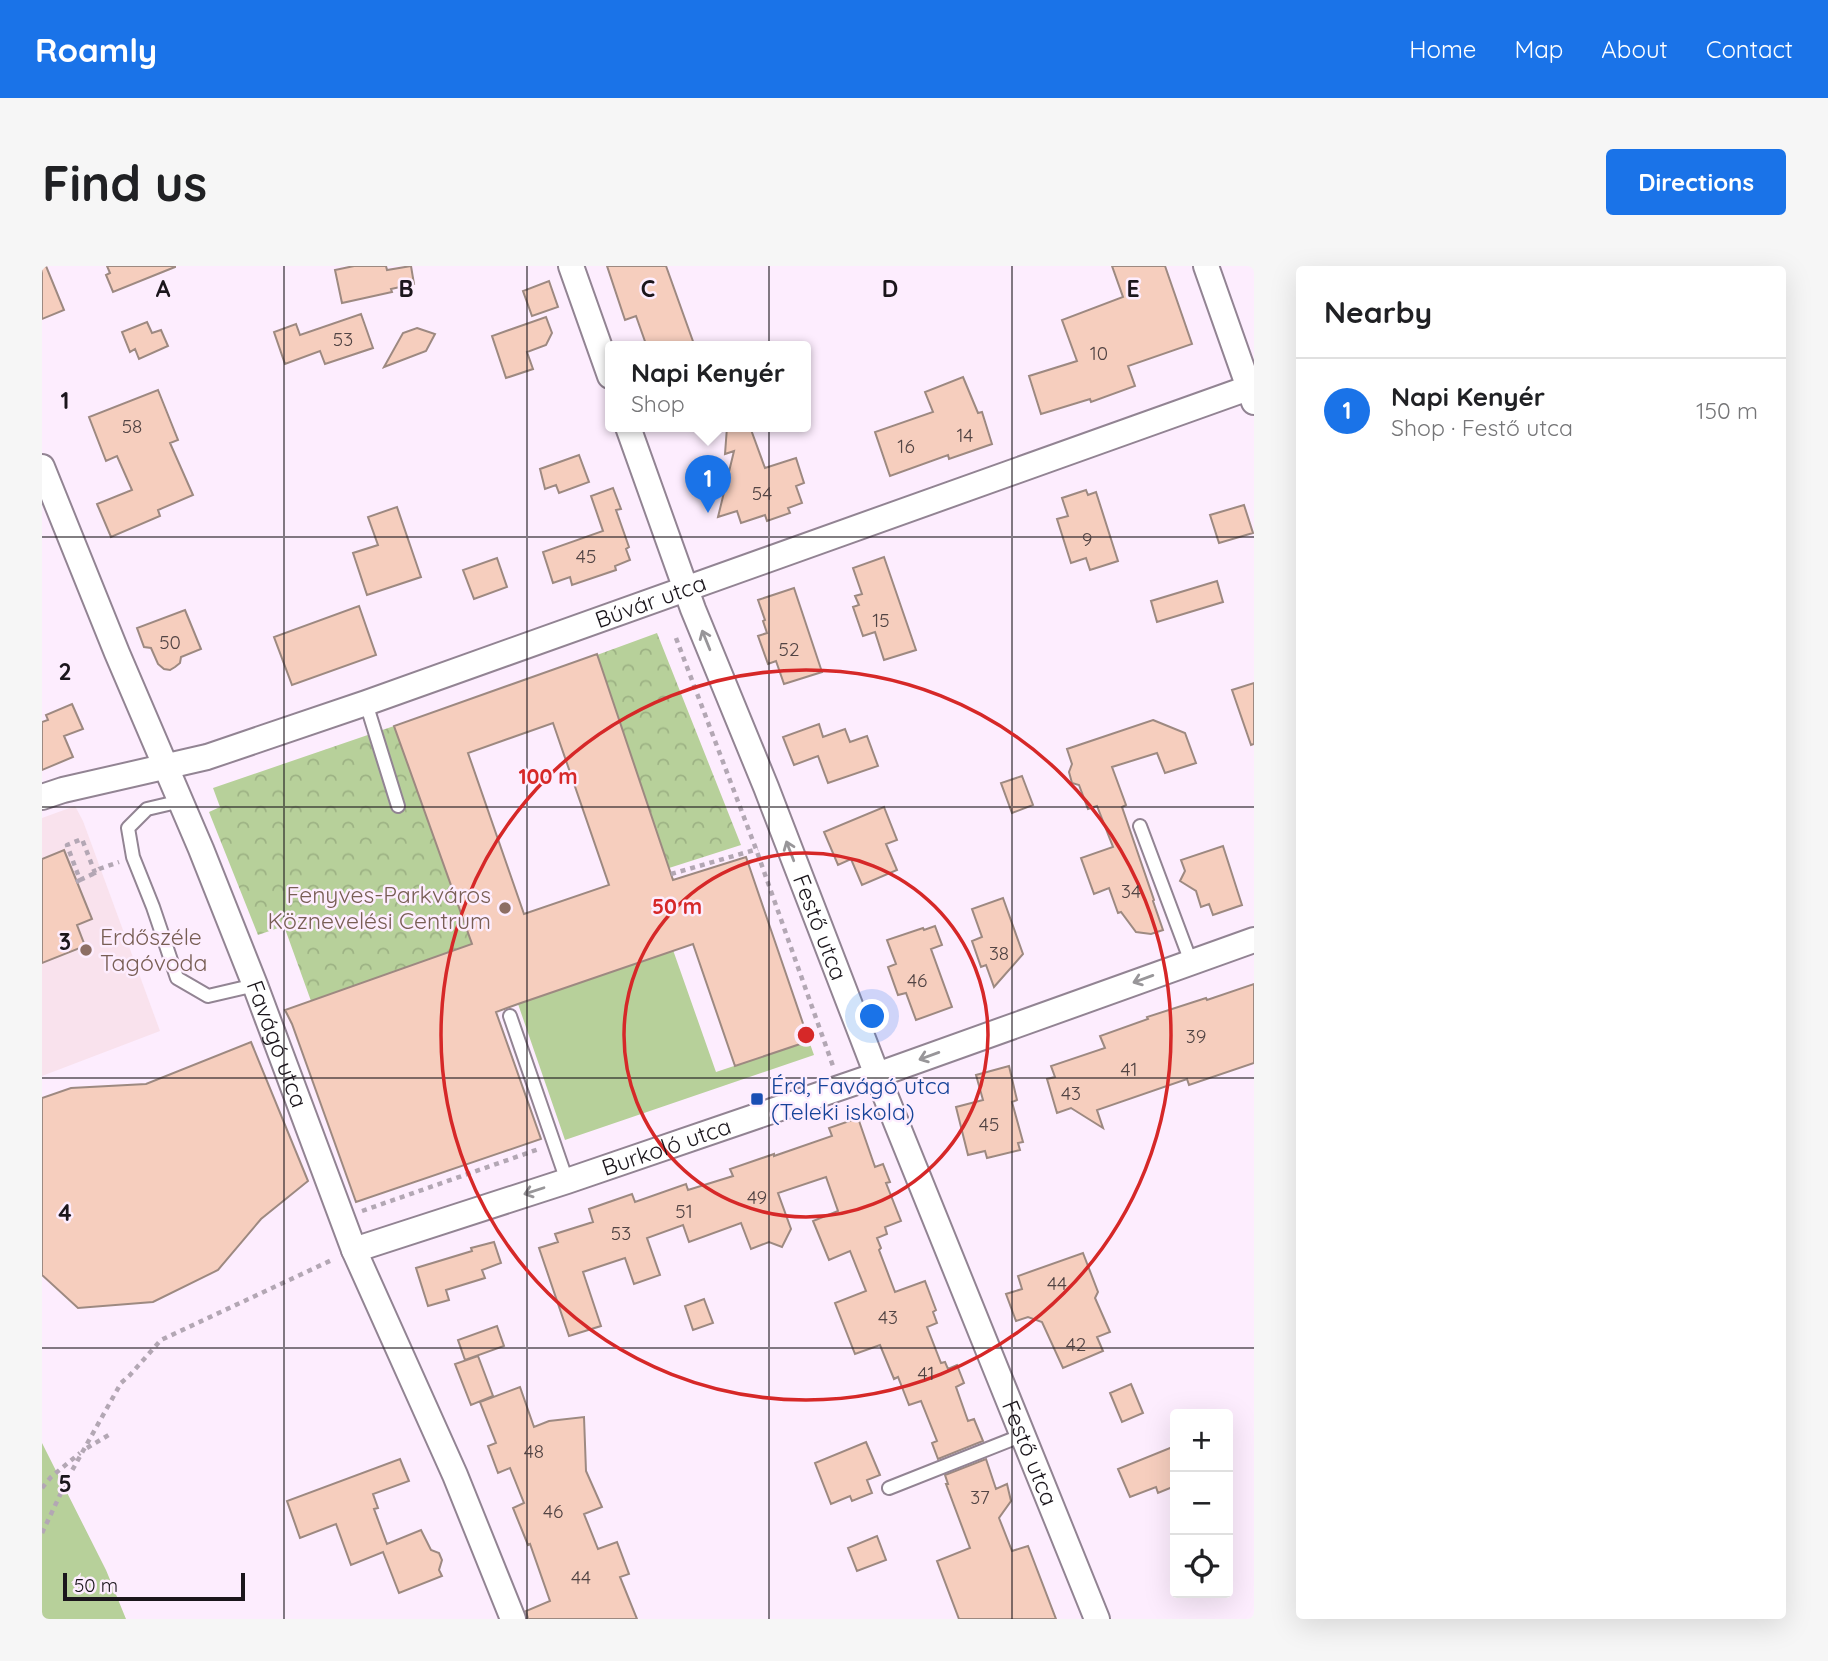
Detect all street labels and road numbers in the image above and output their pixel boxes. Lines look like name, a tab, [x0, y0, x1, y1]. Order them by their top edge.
street label: Búvár utca	[591, 568, 710, 634]
street label: Festő utca	[787, 870, 854, 984]
street label: Favágó utca	[241, 976, 314, 1111]
street label: Burkoló utca	[598, 1111, 735, 1182]
street label: Festő utca	[996, 1396, 1065, 1510]

